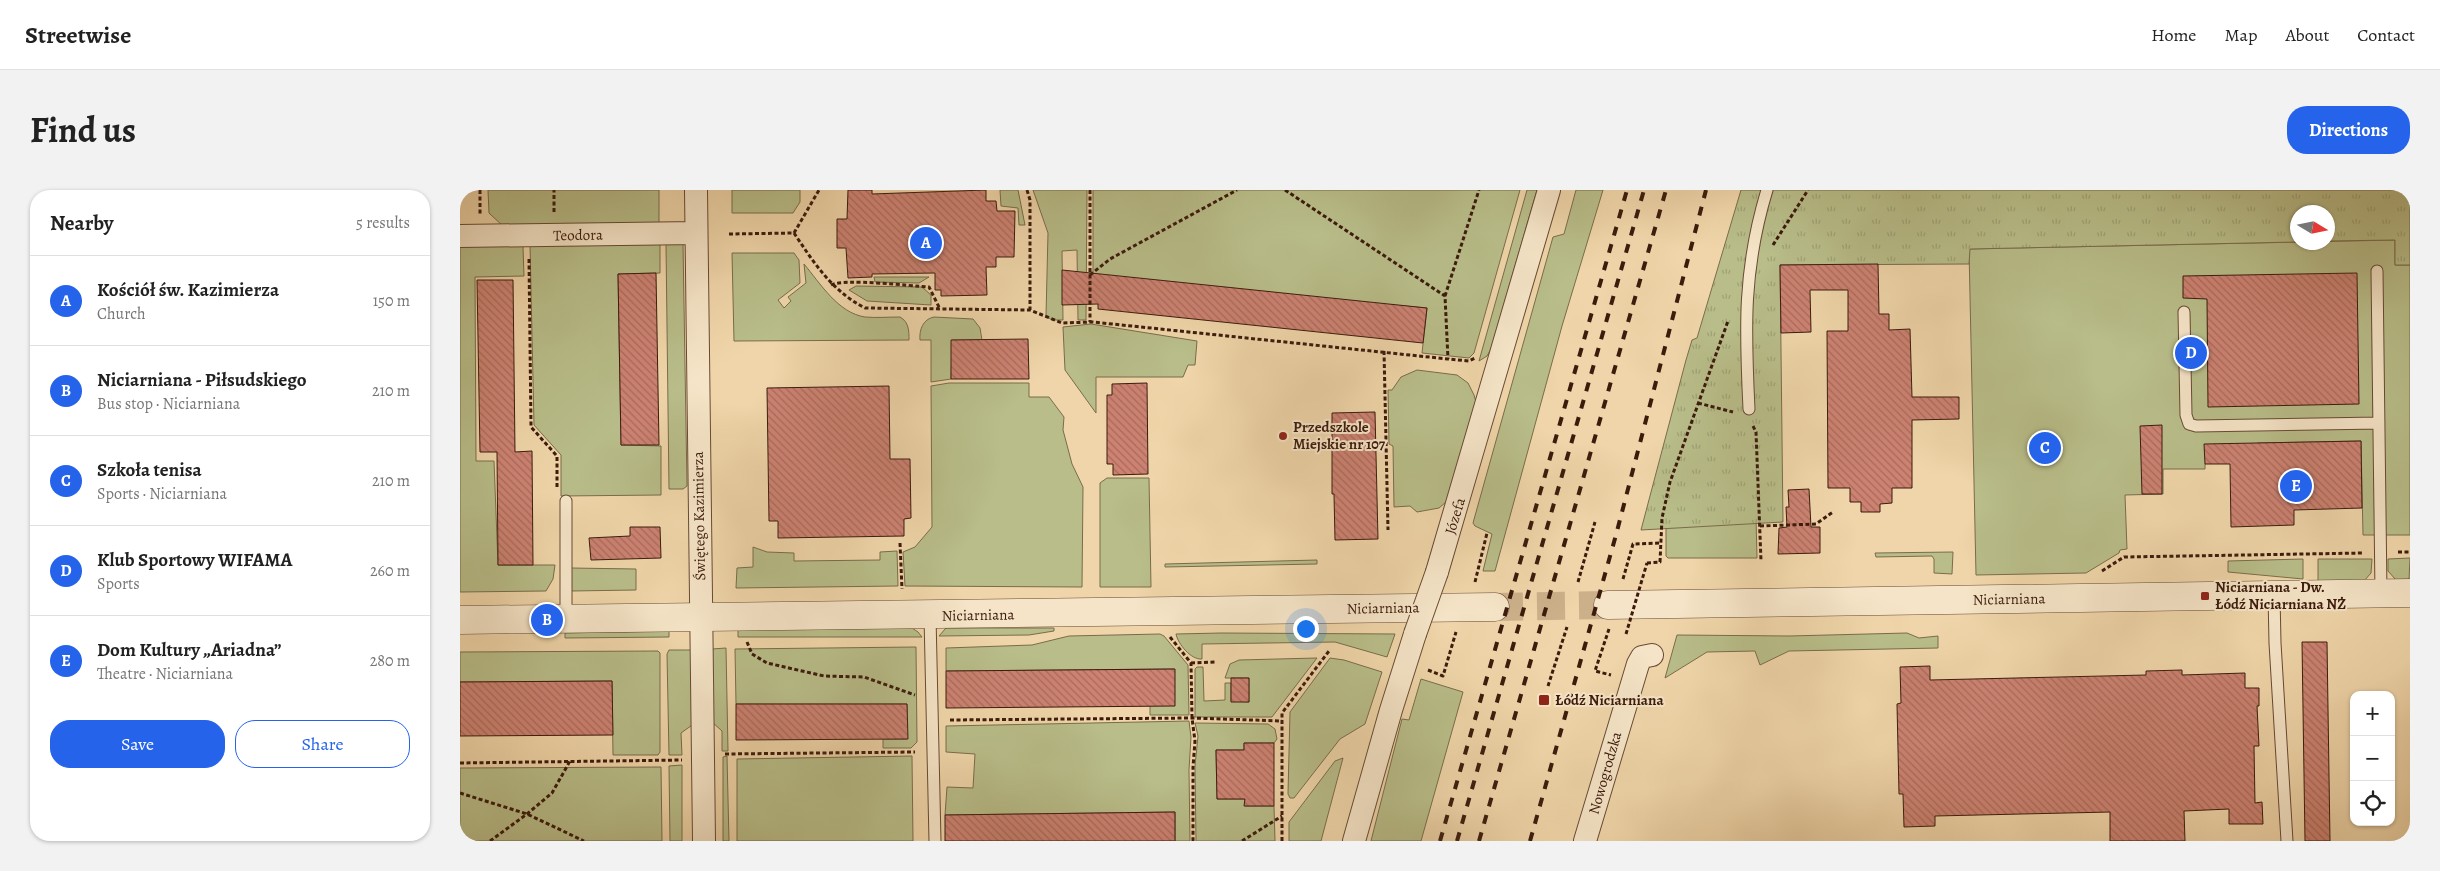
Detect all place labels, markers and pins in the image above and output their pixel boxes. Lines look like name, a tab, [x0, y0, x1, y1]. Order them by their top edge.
pin: A	[910, 224, 942, 262]
pin: D	[2175, 334, 2207, 372]
place label: Przedszkole Miejskie nr 107	[1293, 417, 1386, 454]
pin: C	[2029, 429, 2061, 467]
marker: Przedszkole Miejskie nr 107	[1277, 430, 1289, 442]
pin: E	[2280, 467, 2312, 505]
place label: Niciarniana - Dw. Łódź Niciarniana NŻ	[2215, 577, 2346, 614]
marker: Niciarniana - Dw. Łódź Niciarniana NŻ	[2199, 590, 2211, 602]
pin: B	[531, 601, 563, 639]
place label: Łódź Niciarniana	[1555, 690, 1665, 710]
marker: Łódź Niciarniana	[1537, 693, 1551, 707]

